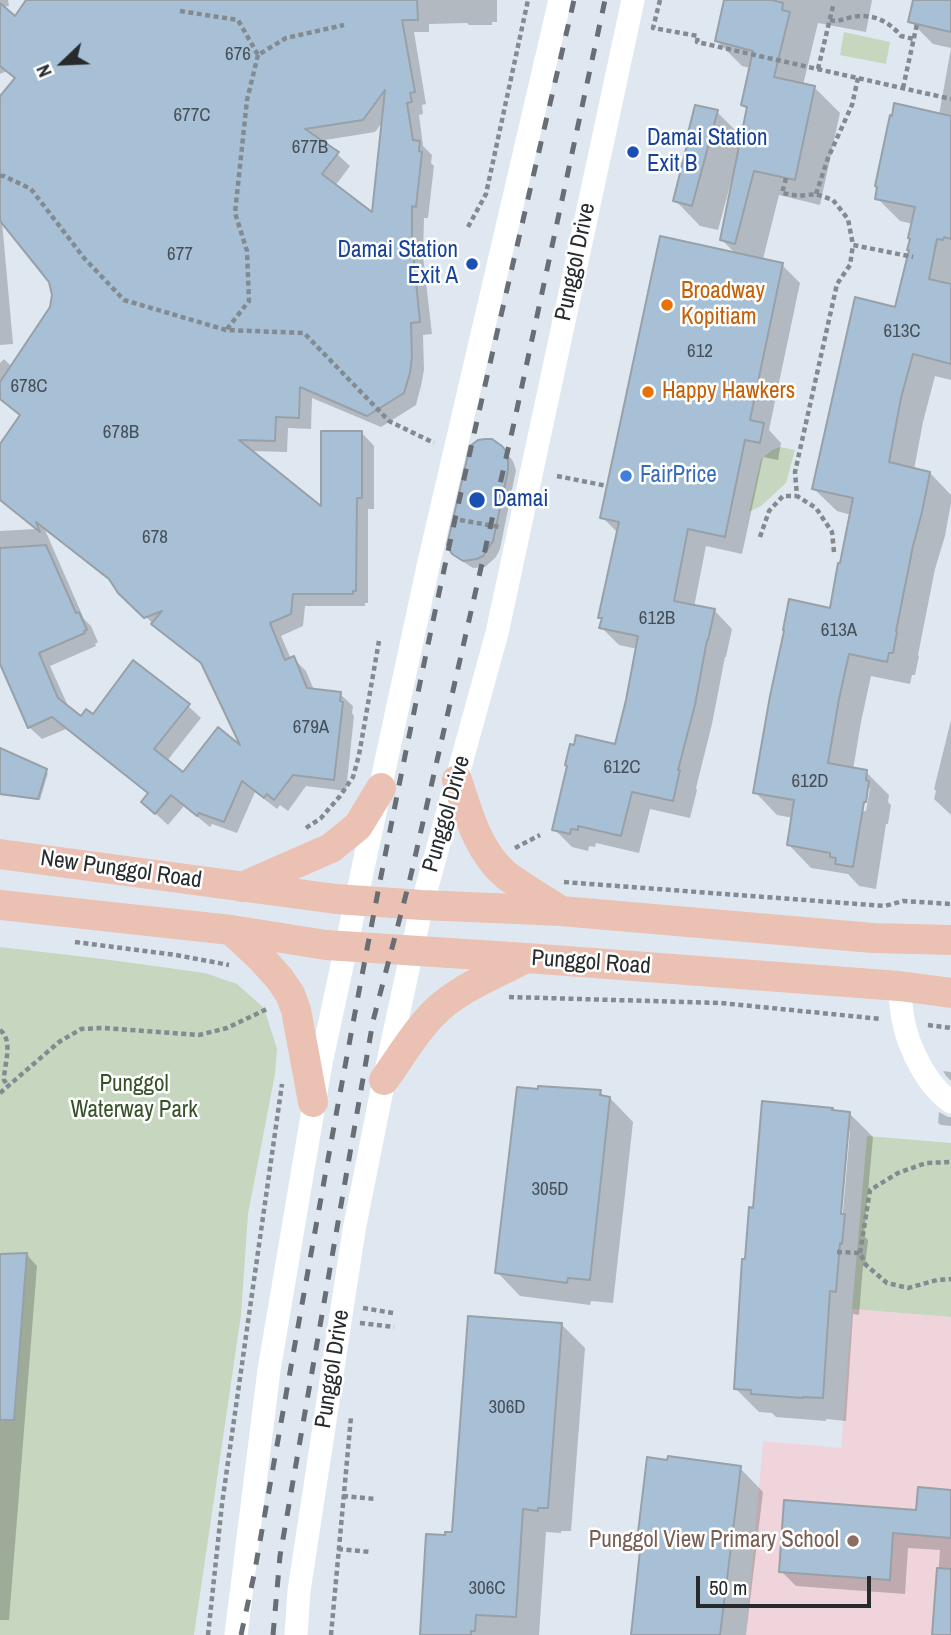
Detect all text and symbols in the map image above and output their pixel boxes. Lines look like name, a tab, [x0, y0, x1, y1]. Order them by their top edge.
north arrow	[28, 28, 98, 98]
house number: 676	[225, 44, 251, 66]
text: N	[30, 61, 58, 81]
house number: 677C	[173, 105, 211, 127]
place label: Damai Station Exit B	[647, 125, 768, 179]
house number: 677B	[292, 137, 328, 159]
marker: Damai Station Exit B	[625, 144, 641, 160]
street label: Punggol Drive	[550, 201, 602, 323]
place label: Damai Station Exit A	[337, 237, 458, 291]
house number: 677	[167, 244, 193, 266]
marker: Damai Station Exit A	[464, 256, 480, 272]
place label: Broadway Kopitiam	[681, 278, 765, 332]
marker: Broadway Kopitiam	[659, 297, 675, 313]
house number: 613C	[883, 321, 921, 343]
house number: 612	[687, 341, 713, 363]
house number: 678C	[10, 376, 48, 398]
place label: Happy Hawkers	[662, 378, 795, 406]
marker: Happy Hawkers	[640, 384, 656, 400]
house number: 678B	[103, 422, 139, 444]
place label: FairPrice	[640, 462, 717, 490]
marker: FairPrice	[618, 468, 634, 484]
place label: Damai	[493, 486, 549, 514]
marker: Damai	[467, 490, 487, 510]
house number: 678	[142, 527, 168, 549]
house number: 612B	[639, 608, 675, 630]
house number: 613A	[821, 620, 857, 642]
house number: 679A	[293, 717, 329, 739]
street label: Punggol Drive	[417, 753, 477, 875]
house number: 612C	[603, 757, 641, 779]
house number: 612D	[791, 771, 829, 793]
street label: New Punggol Road	[39, 845, 203, 895]
street label: Punggol Road	[530, 945, 652, 981]
park label: Punggol Waterway Park	[70, 1071, 198, 1125]
house number: 305D	[531, 1179, 569, 1201]
street label: Punggol Drive	[310, 1308, 356, 1430]
house number: 306D	[488, 1397, 526, 1419]
place label: Punggol View Primary School	[589, 1527, 839, 1555]
marker: Punggol View Primary School	[845, 1533, 861, 1549]
scale bar	[699, 1562, 874, 1606]
text: 50 m	[709, 1573, 747, 1602]
house number: 306C	[468, 1578, 506, 1600]

